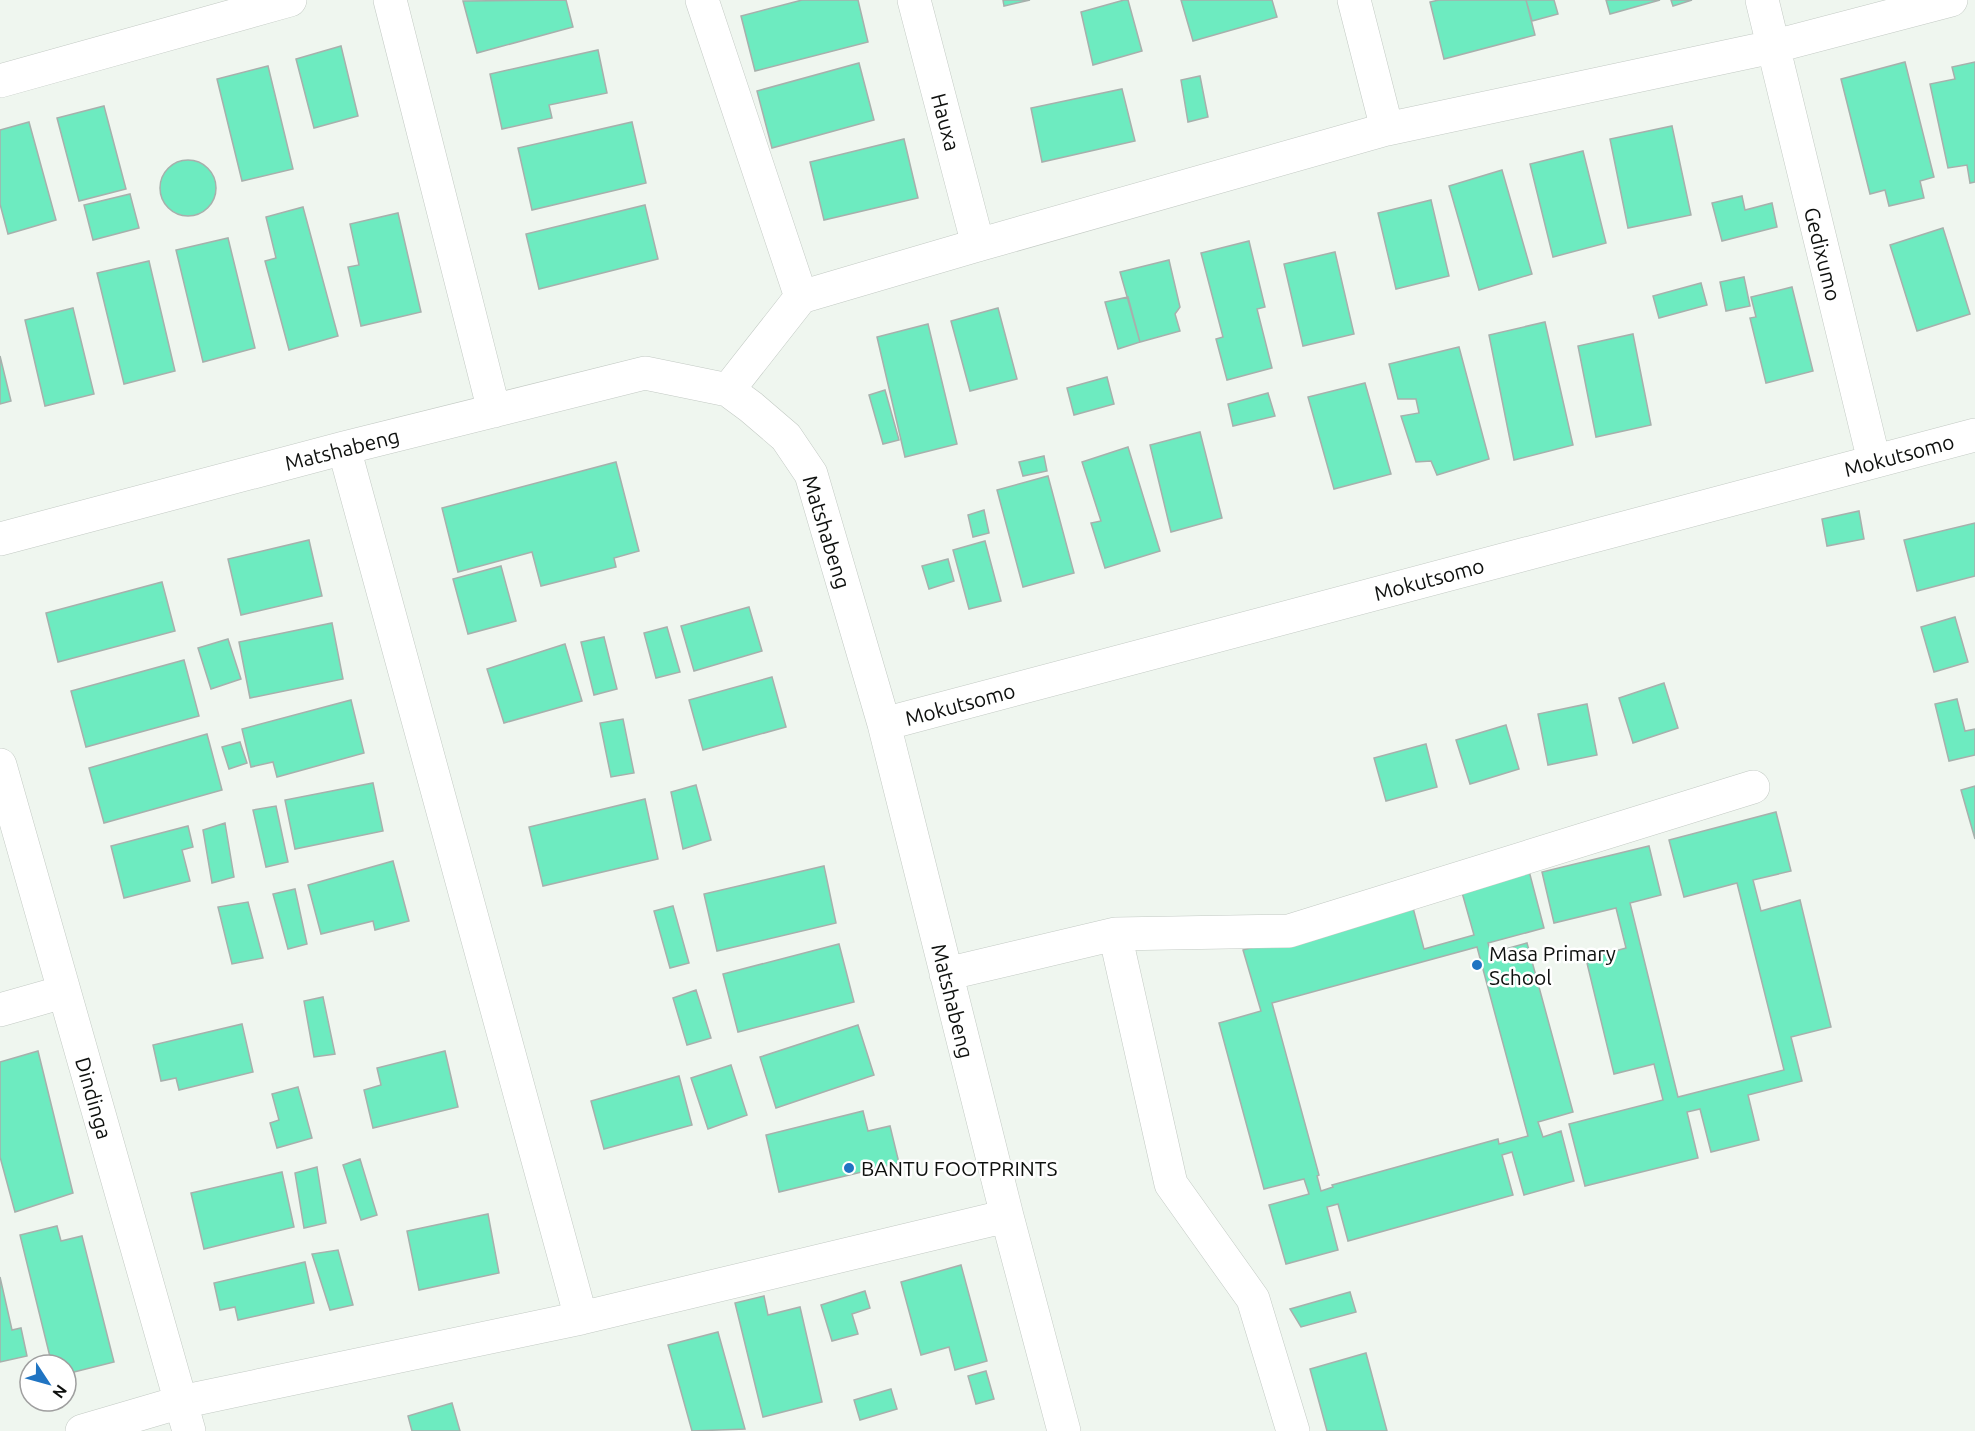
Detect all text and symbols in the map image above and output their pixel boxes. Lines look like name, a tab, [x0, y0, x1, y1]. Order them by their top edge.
street label: Hauxa	[927, 91, 965, 153]
street label: Gedixumo	[1800, 205, 1846, 303]
street label: Matshabeng	[282, 423, 402, 475]
street label: Mokutsomo	[1841, 429, 1957, 481]
street label: Matshabeng	[798, 472, 856, 592]
street label: Mokutsomo	[1371, 553, 1487, 605]
street label: Mokutsomo	[902, 678, 1018, 730]
street label: Matshabeng	[927, 941, 979, 1061]
place label: Masa Primary School	[1489, 941, 1616, 989]
marker: Masa Primary School	[1470, 958, 1484, 972]
street label: Dindinga	[71, 1054, 117, 1142]
place label: BANTU FOOTPRINTS	[861, 1156, 1057, 1180]
marker: BANTU FOOTPRINTS	[842, 1161, 856, 1175]
north arrow	[18, 1353, 78, 1413]
text: N	[49, 1382, 71, 1402]

